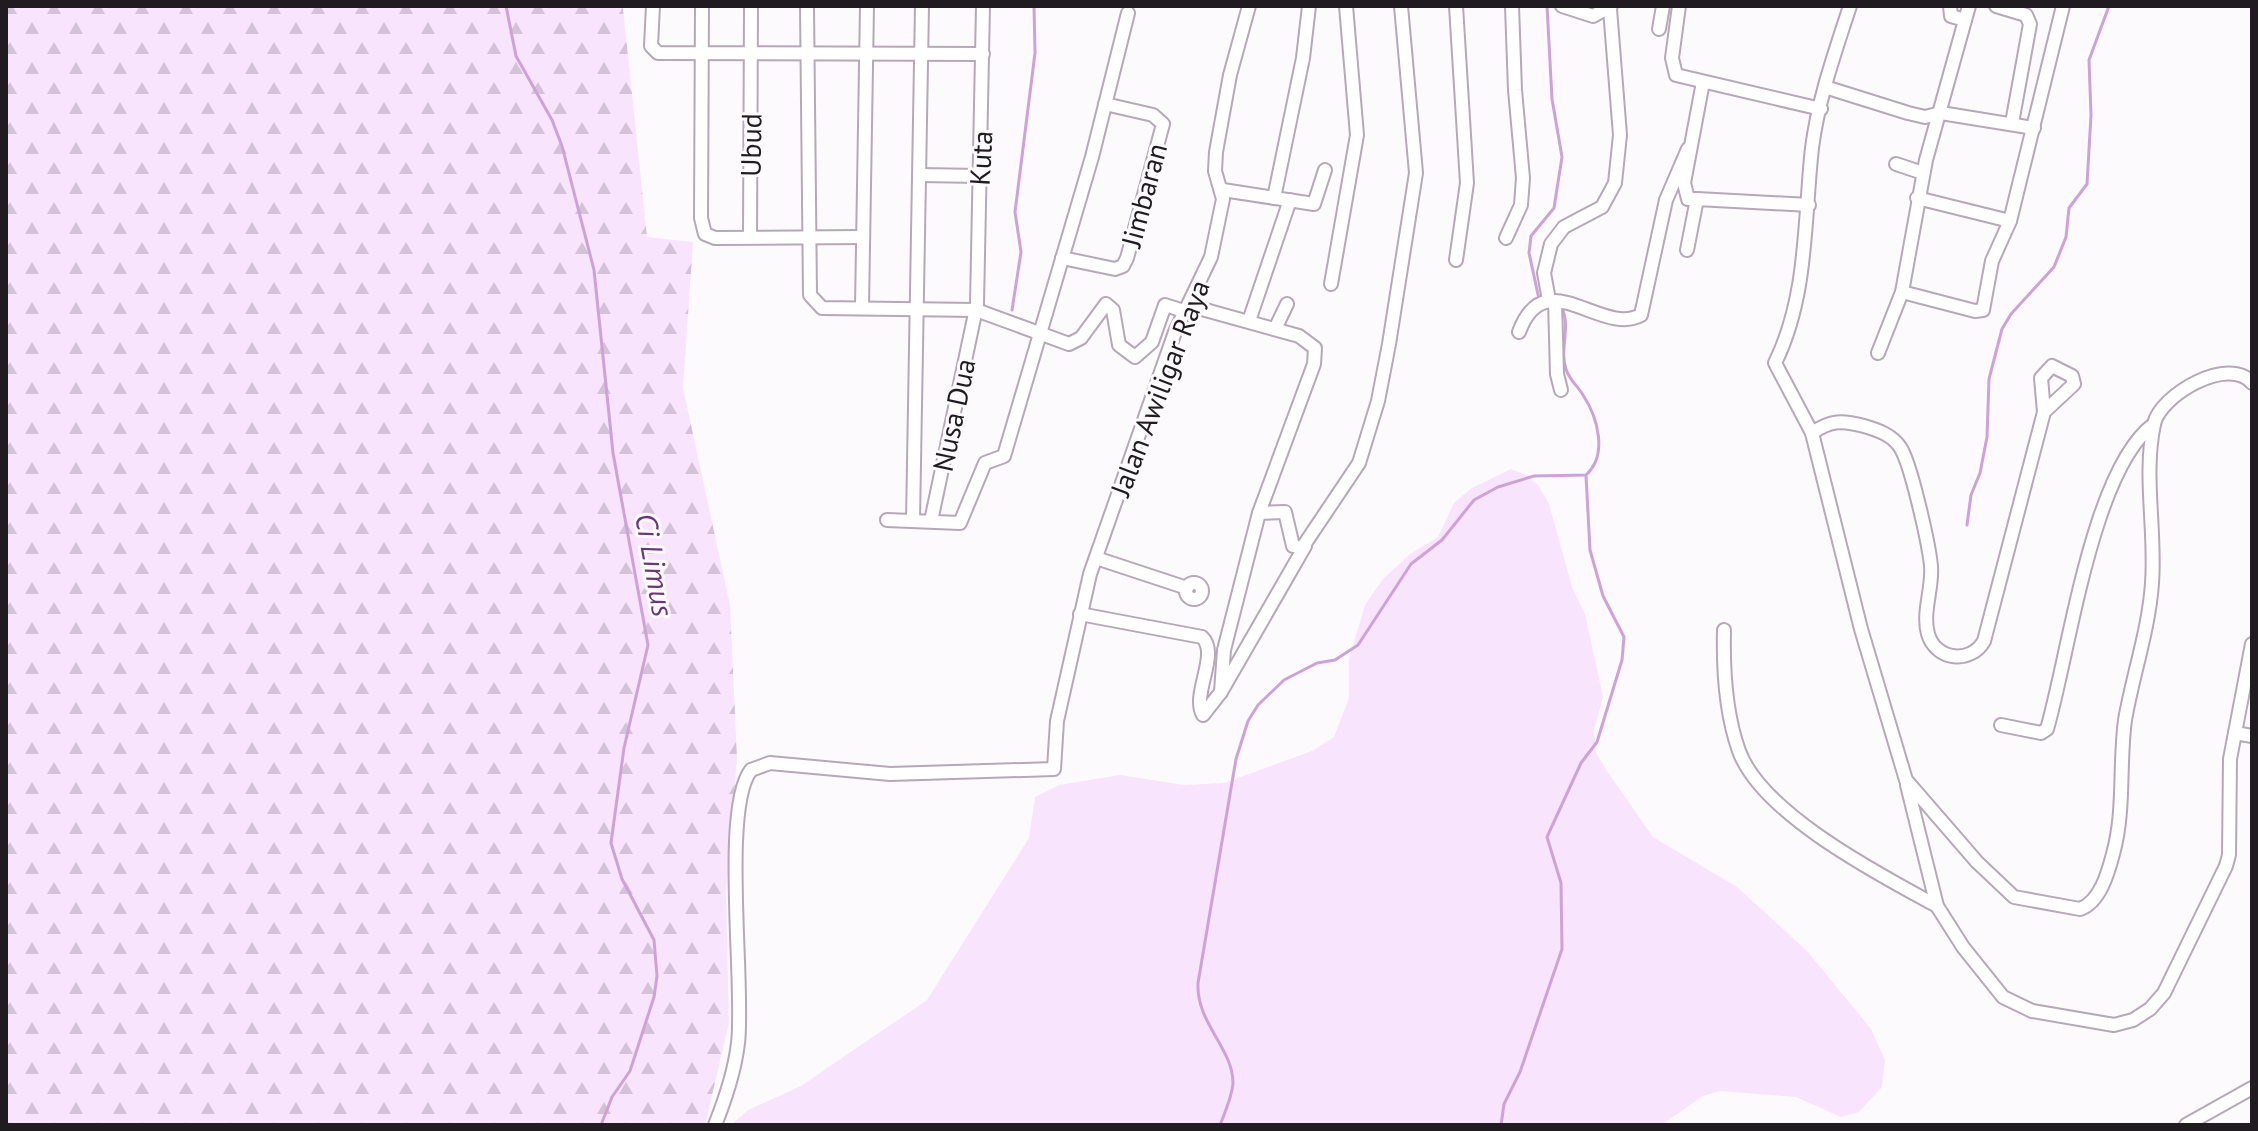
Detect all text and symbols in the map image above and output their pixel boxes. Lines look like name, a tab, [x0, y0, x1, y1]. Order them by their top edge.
street label: Ubud	[731, 113, 770, 177]
street label: Kuta	[961, 130, 1000, 186]
street label: Jimbaran	[1112, 139, 1175, 252]
street label: Jalan Awiligar Raya	[1101, 274, 1218, 502]
street label: Nusa Dua	[924, 355, 983, 475]
water label: Ci Limus	[627, 510, 684, 619]

